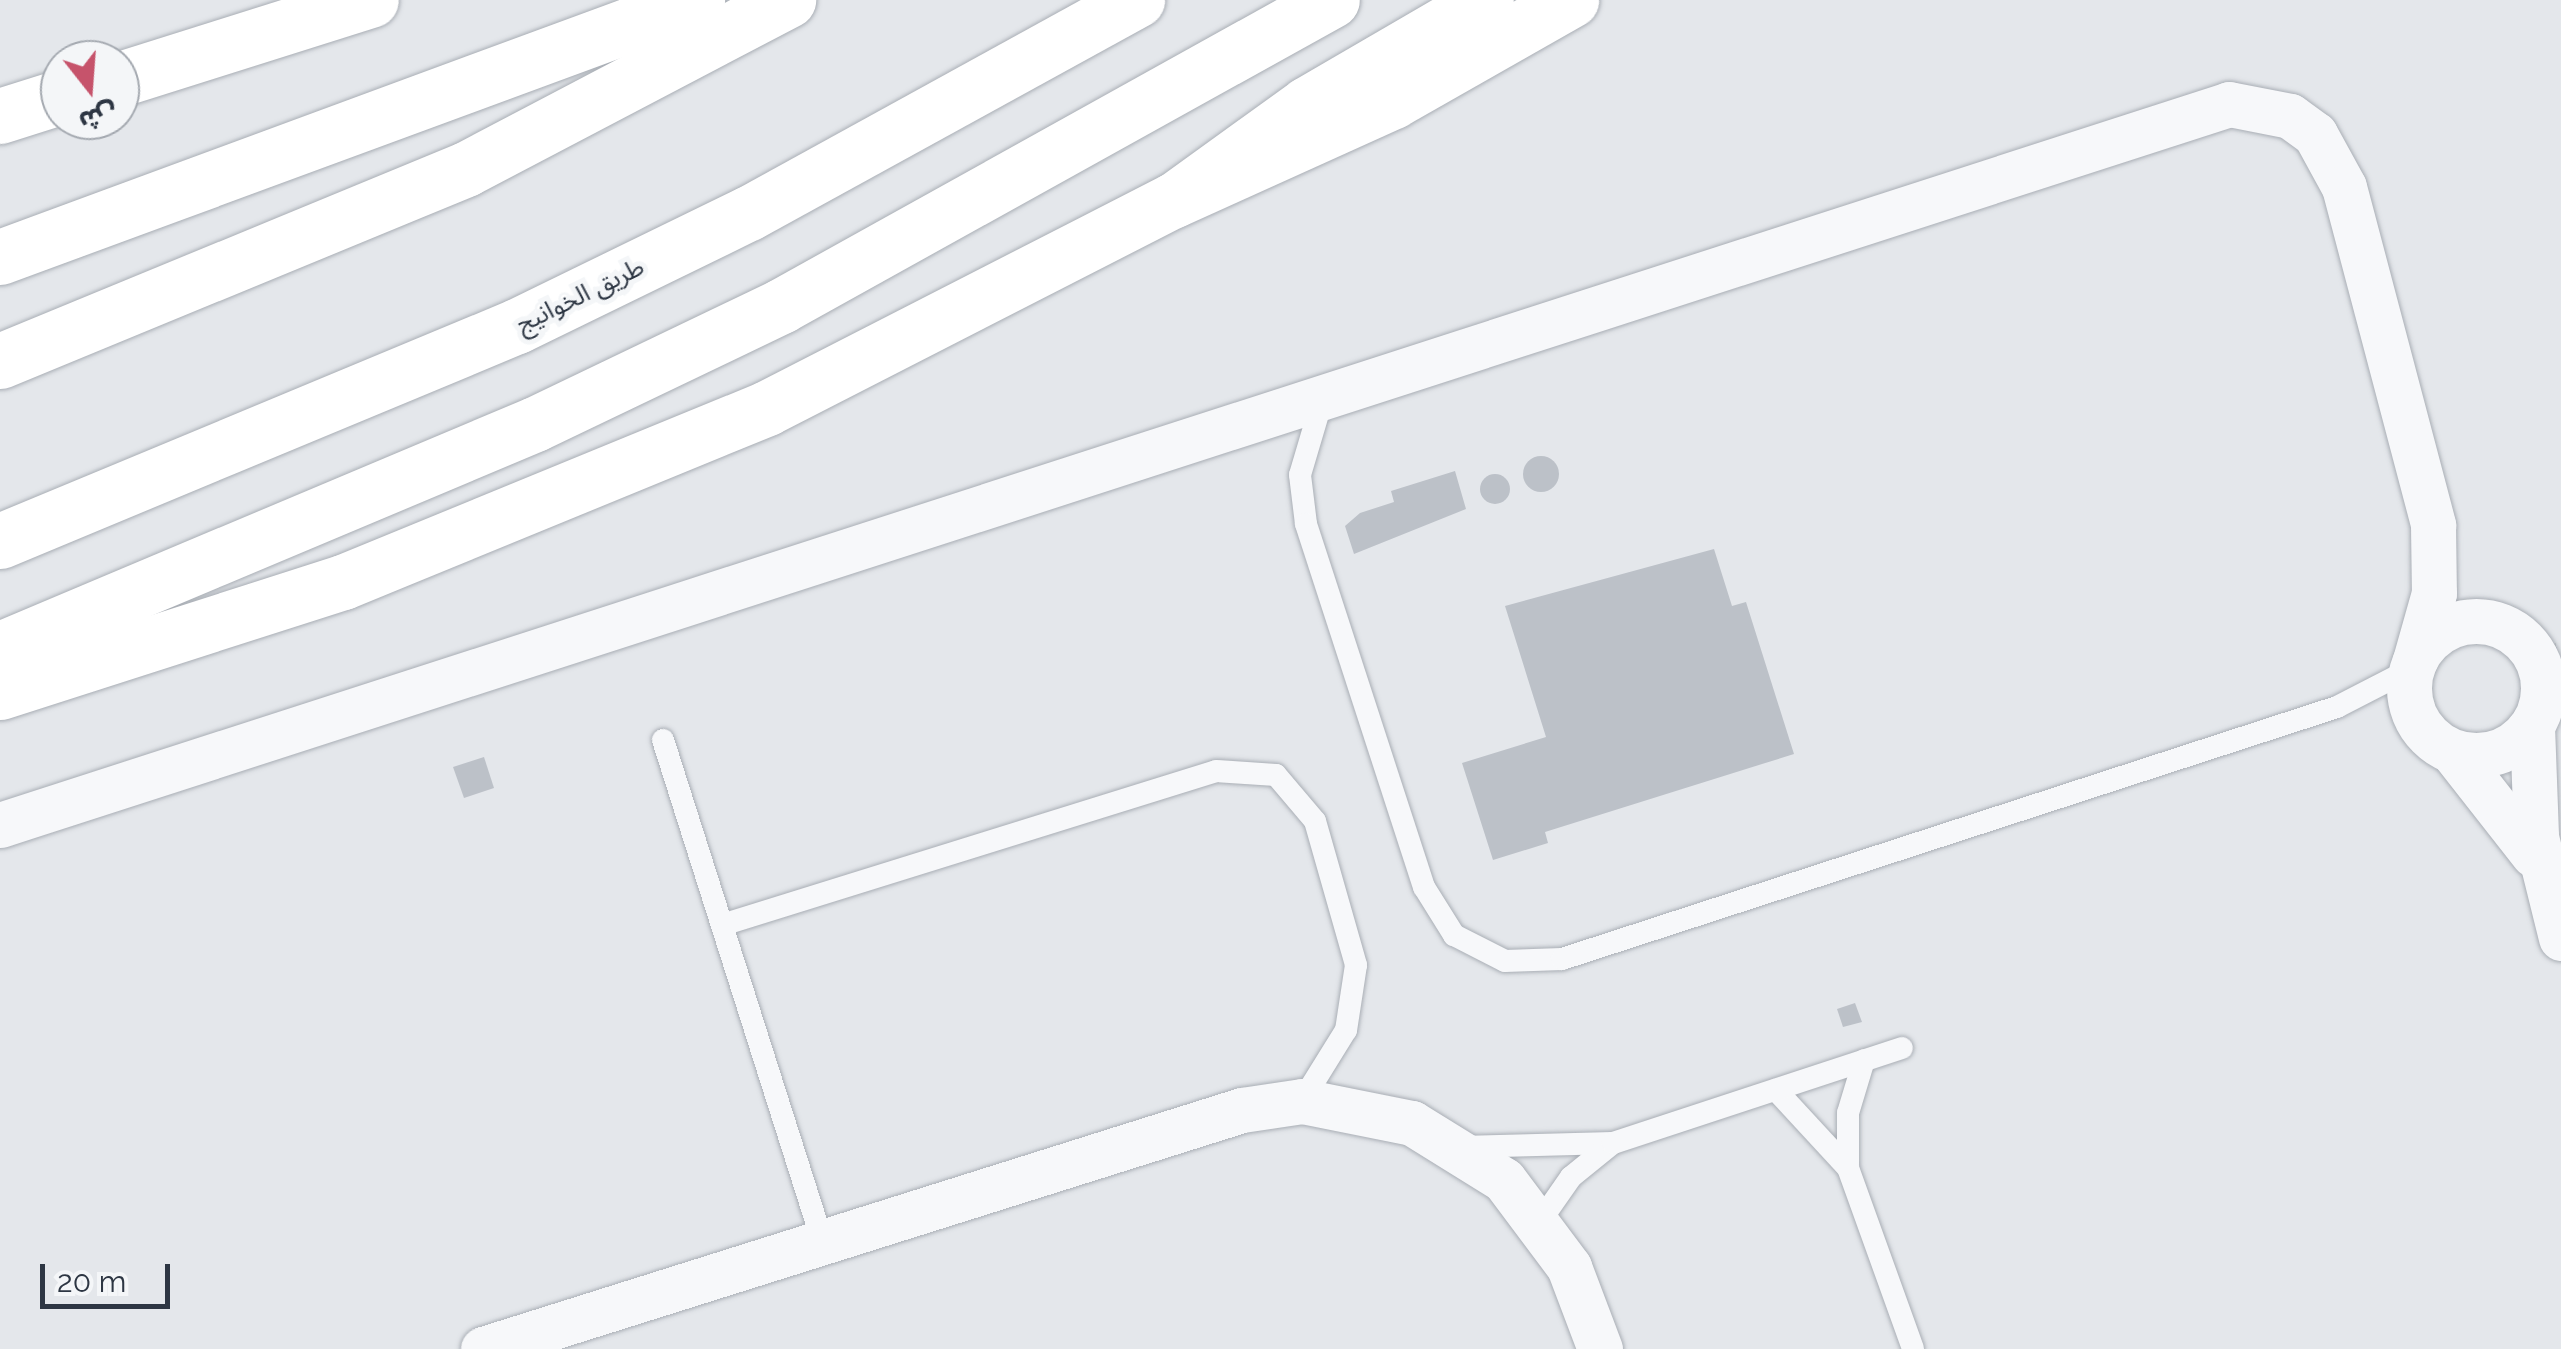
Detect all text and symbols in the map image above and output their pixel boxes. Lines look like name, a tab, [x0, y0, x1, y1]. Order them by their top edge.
north arrow	[40, 40, 140, 140]
text: ش	[75, 96, 122, 139]
street label: طريق الخوانيج	[511, 251, 649, 339]
scale bar	[45, 1244, 175, 1306]
text: 20 m	[57, 1264, 126, 1299]

